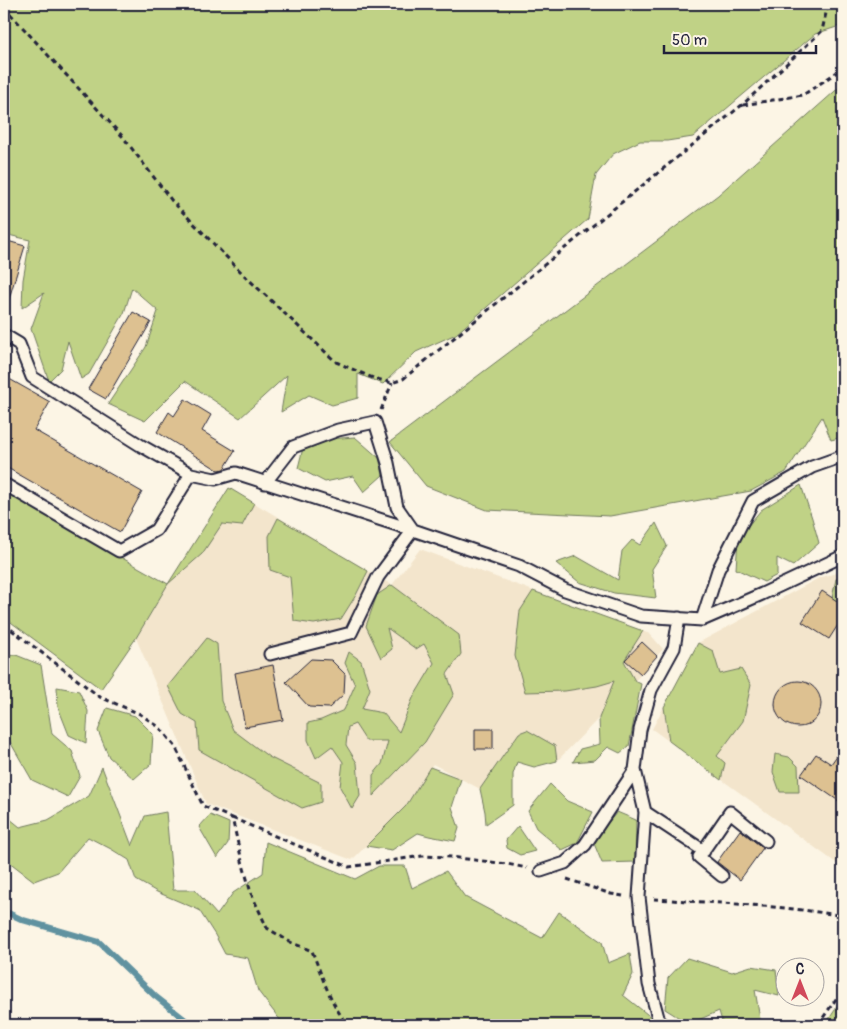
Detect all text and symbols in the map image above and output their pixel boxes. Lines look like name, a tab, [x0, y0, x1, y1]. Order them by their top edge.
scale bar	[664, 22, 817, 54]
text: 50 m	[672, 31, 707, 50]
north arrow	[774, 956, 824, 1006]
text: С	[796, 961, 805, 978]

